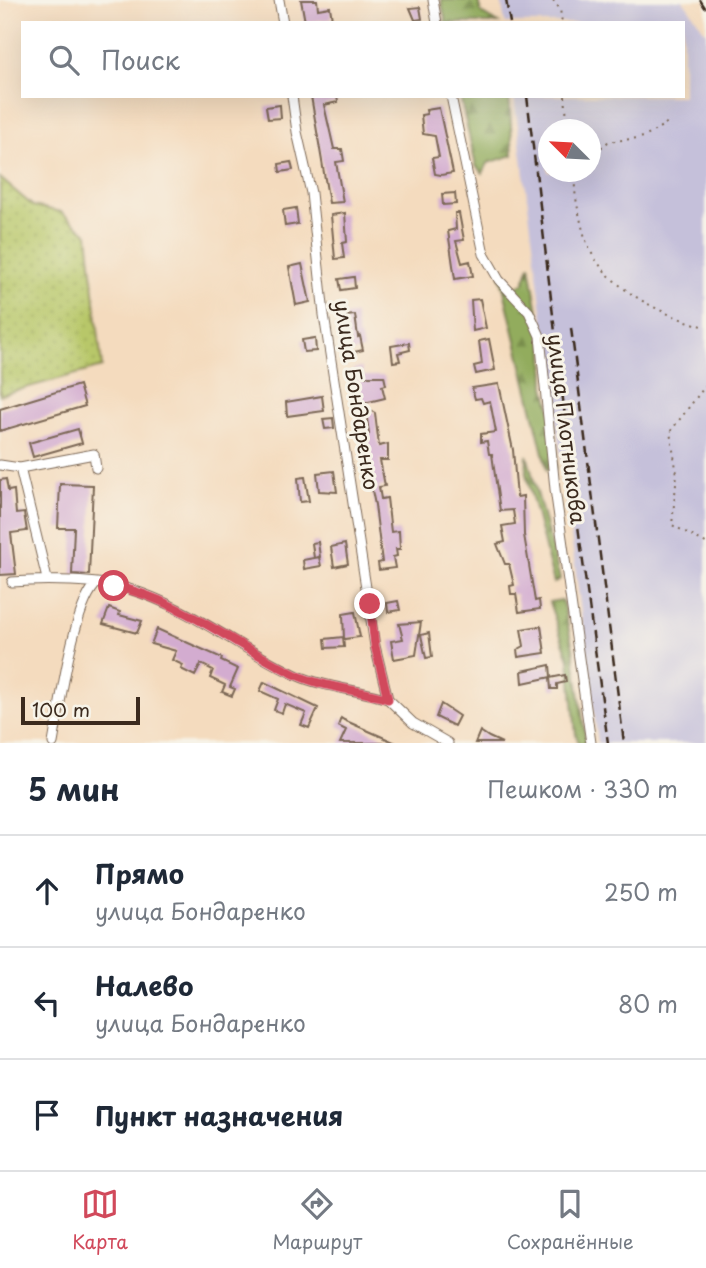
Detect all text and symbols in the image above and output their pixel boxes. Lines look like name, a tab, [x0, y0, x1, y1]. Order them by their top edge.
search box	[21, 21, 685, 98]
text: Поиск	[101, 40, 180, 79]
icon: search	[45, 41, 83, 79]
north arrow	[538, 119, 601, 182]
street label: улица Бондаренко	[327, 297, 389, 492]
street label: улица Плотникова	[540, 332, 596, 526]
route start	[98, 570, 129, 601]
route end	[354, 588, 385, 619]
scale bar	[21, 694, 140, 726]
text: 100 m	[32, 695, 90, 723]
text: 5 мин	[28, 766, 120, 811]
text: Пешком · 330 m	[487, 771, 678, 806]
text: Прямо	[95, 854, 184, 893]
icon: ahead	[28, 872, 66, 910]
text: 250 m	[604, 874, 678, 909]
text: улица Бондаренко	[95, 893, 306, 928]
text: Налево	[95, 966, 193, 1005]
icon: left	[28, 984, 66, 1022]
text: 80 m	[618, 986, 678, 1021]
text: улица Бондаренко	[95, 1005, 306, 1040]
icon: arrive	[28, 1096, 66, 1134]
text: Пункт назначения	[95, 1096, 343, 1135]
tab: Карта	[72, 1185, 128, 1255]
tab: Маршрут	[272, 1185, 362, 1255]
tab: Сохранённые	[507, 1185, 634, 1255]

